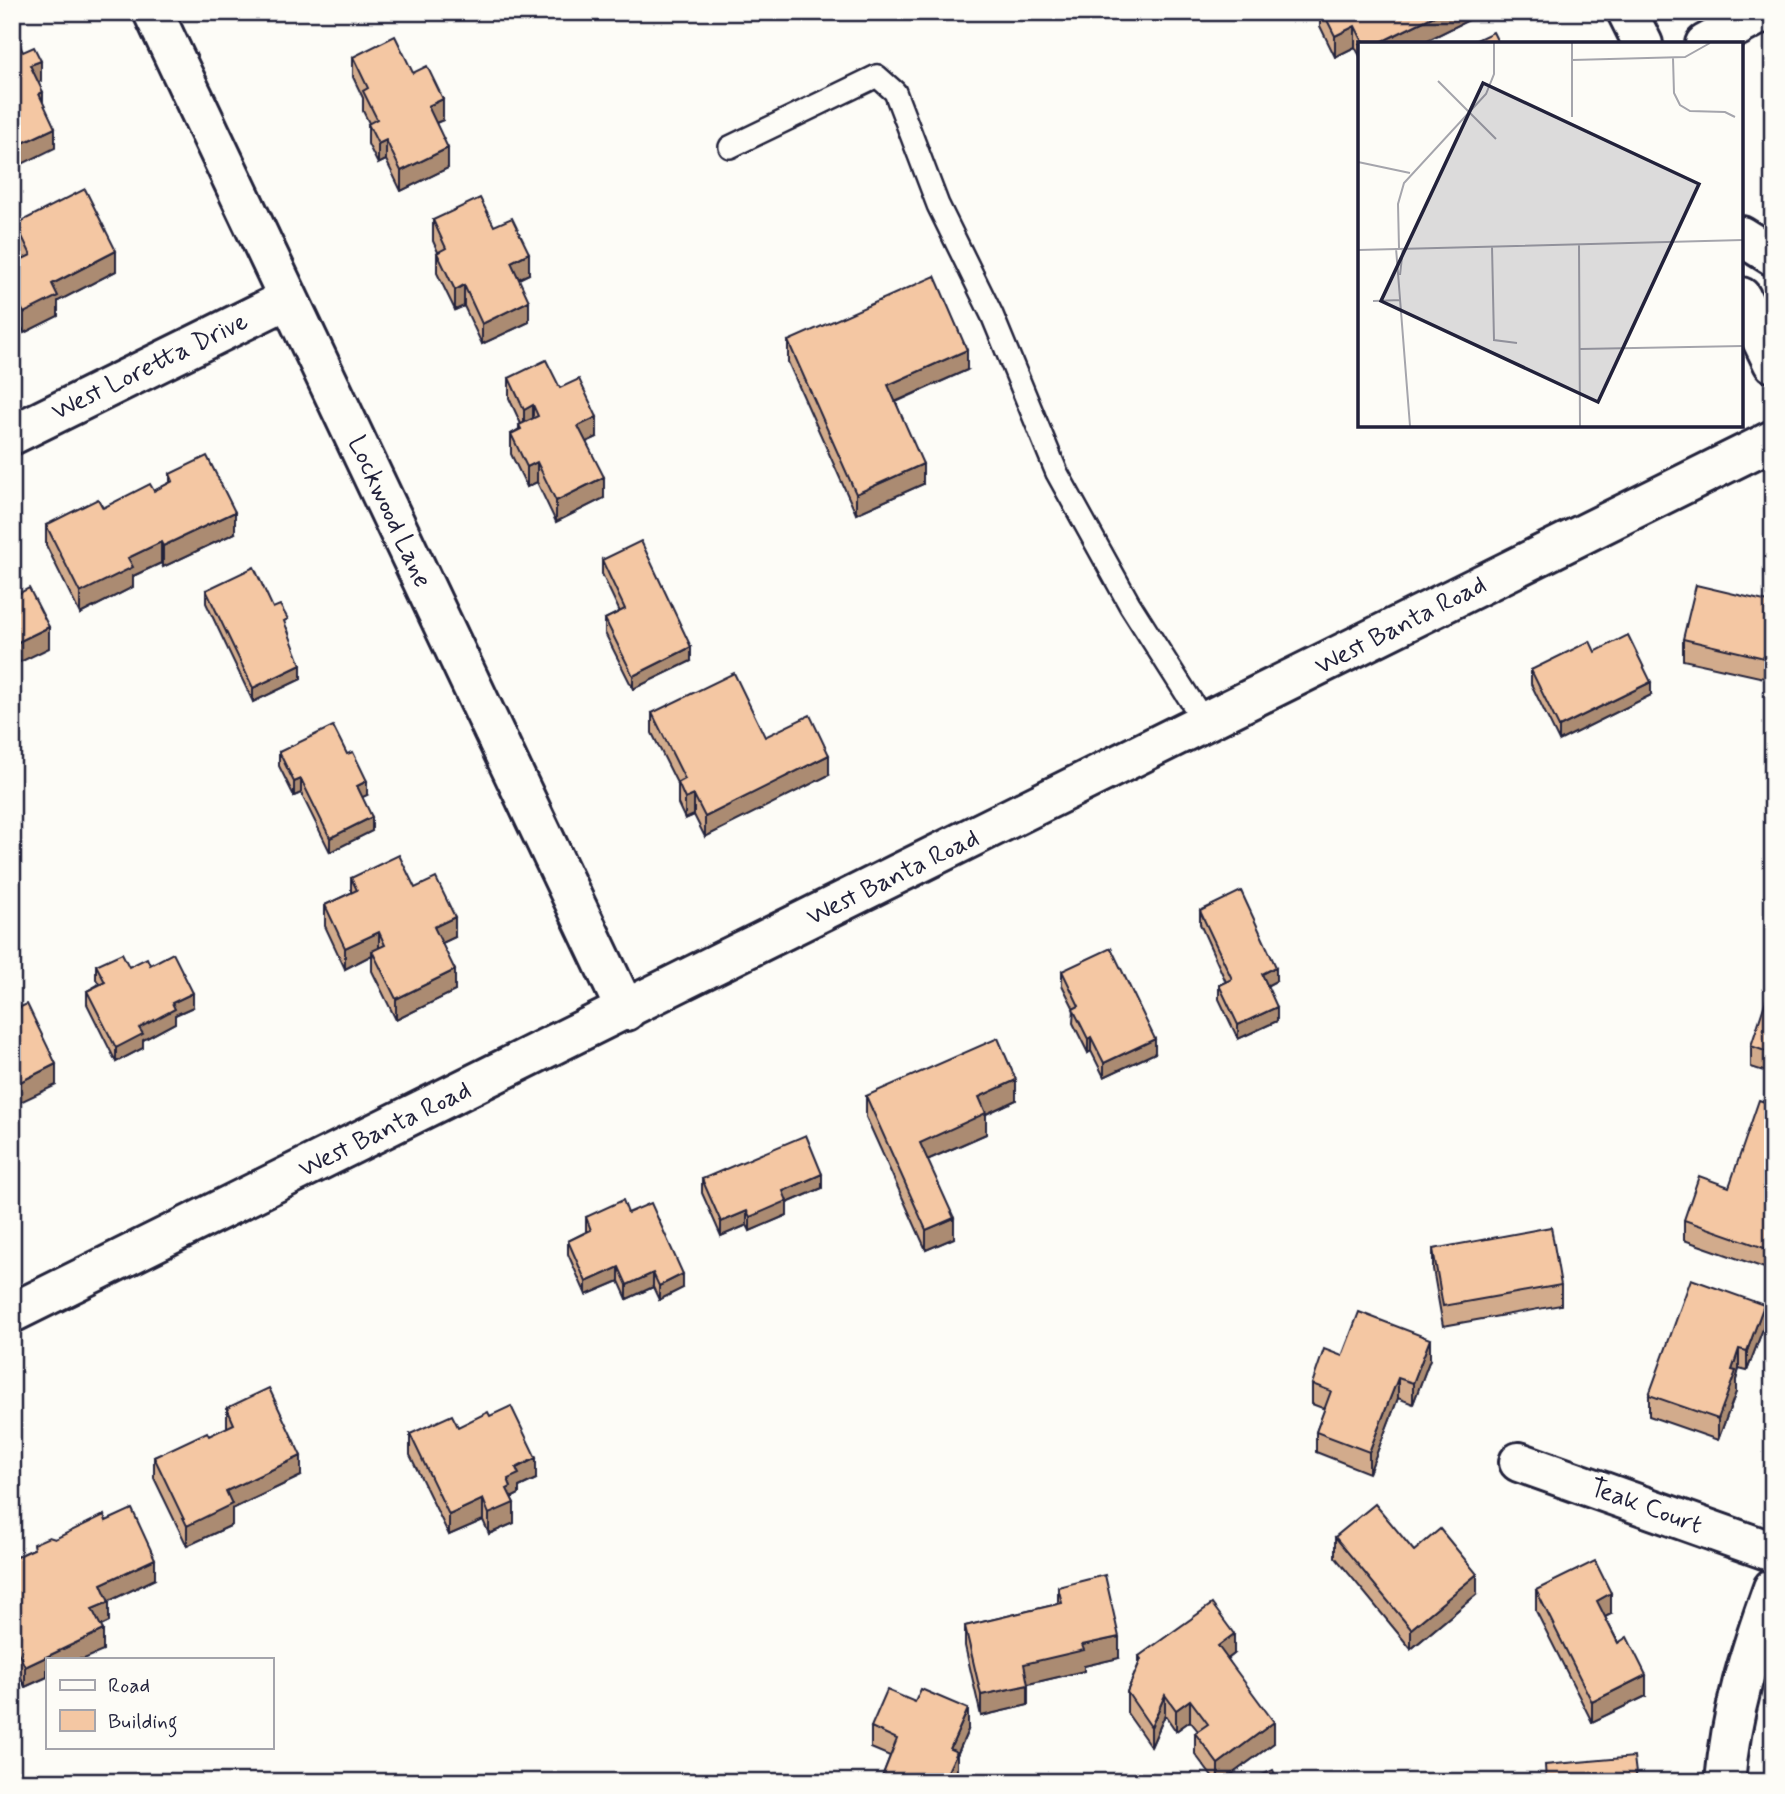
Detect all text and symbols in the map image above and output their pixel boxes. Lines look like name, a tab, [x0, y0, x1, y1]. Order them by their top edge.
inset map	[1358, 42, 1743, 427]
street label: West Loretta Drive	[46, 305, 254, 429]
street label: Lockwood Lane	[339, 431, 439, 593]
street label: West Banta Road	[1310, 568, 1492, 684]
street label: West Banta Road	[801, 822, 985, 934]
street label: West Banta Road	[293, 1074, 477, 1186]
street label: Teak Court	[1585, 1471, 1707, 1543]
legend	[46, 1658, 273, 1748]
text: Road	[108, 1672, 150, 1700]
text: Building	[108, 1708, 178, 1738]

